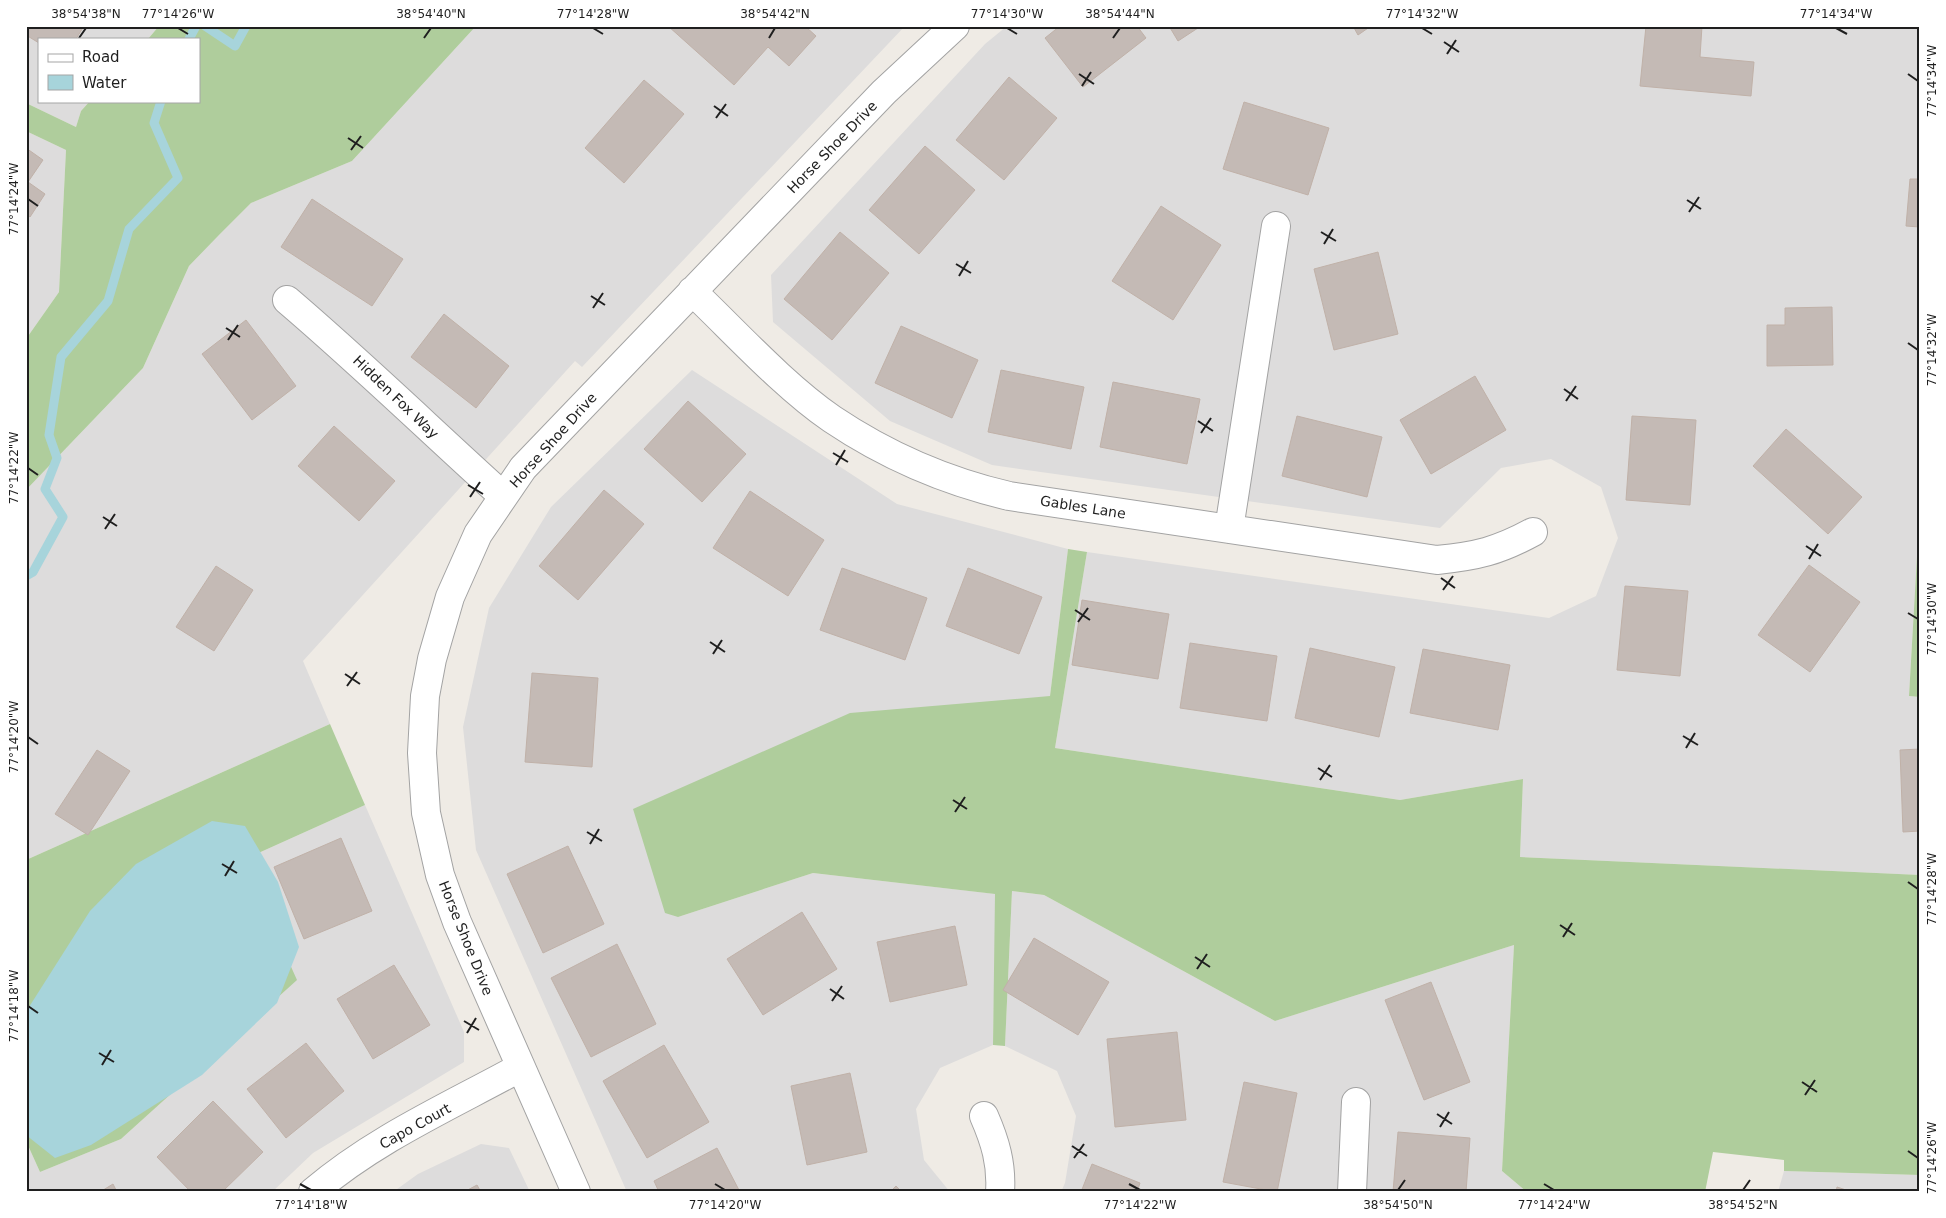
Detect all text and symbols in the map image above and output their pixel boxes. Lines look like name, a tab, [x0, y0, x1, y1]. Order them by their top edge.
text: 38°54'38"N	[51, 7, 121, 21]
text: 77°14'26"W	[142, 7, 214, 21]
text: 38°54'40"N	[396, 7, 466, 21]
text: 77°14'28"W	[557, 7, 629, 21]
text: 38°54'42"N	[740, 7, 810, 21]
text: 77°14'30"W	[971, 7, 1043, 21]
text: 38°54'44"N	[1085, 7, 1155, 21]
text: 77°14'32"W	[1386, 7, 1458, 21]
text: 77°14'34"W	[1800, 7, 1872, 21]
legend	[38, 38, 200, 102]
text: 77°14'34"W	[1925, 45, 1939, 117]
text: Road	[82, 48, 120, 66]
text: Water	[82, 74, 127, 92]
street label: Horse Shoe Drive	[784, 98, 880, 196]
text: 77°14'24"W	[7, 163, 21, 235]
text: 77°14'32"W	[1925, 314, 1939, 386]
street label: Hidden Fox Way	[350, 352, 442, 442]
street label: Horse Shoe Drive	[506, 389, 600, 491]
text: 77°14'22"W	[7, 432, 21, 504]
street label: Gables Lane	[1039, 492, 1127, 522]
text: 77°14'30"W	[1925, 583, 1939, 655]
text: 77°14'20"W	[7, 701, 21, 773]
text: 77°14'28"W	[1925, 853, 1939, 925]
street label: Horse Shoe Drive	[436, 878, 496, 998]
text: 77°14'18"W	[7, 970, 21, 1042]
street label: Capo Court	[377, 1100, 454, 1152]
text: 77°14'26"W	[1925, 1122, 1939, 1194]
text: 77°14'18"W	[275, 1198, 347, 1212]
text: 77°14'20"W	[689, 1198, 761, 1212]
text: 77°14'22"W	[1104, 1198, 1176, 1212]
text: 38°54'50"N	[1363, 1198, 1433, 1212]
text: 77°14'24"W	[1518, 1198, 1590, 1212]
text: 38°54'52"N	[1708, 1198, 1778, 1212]

